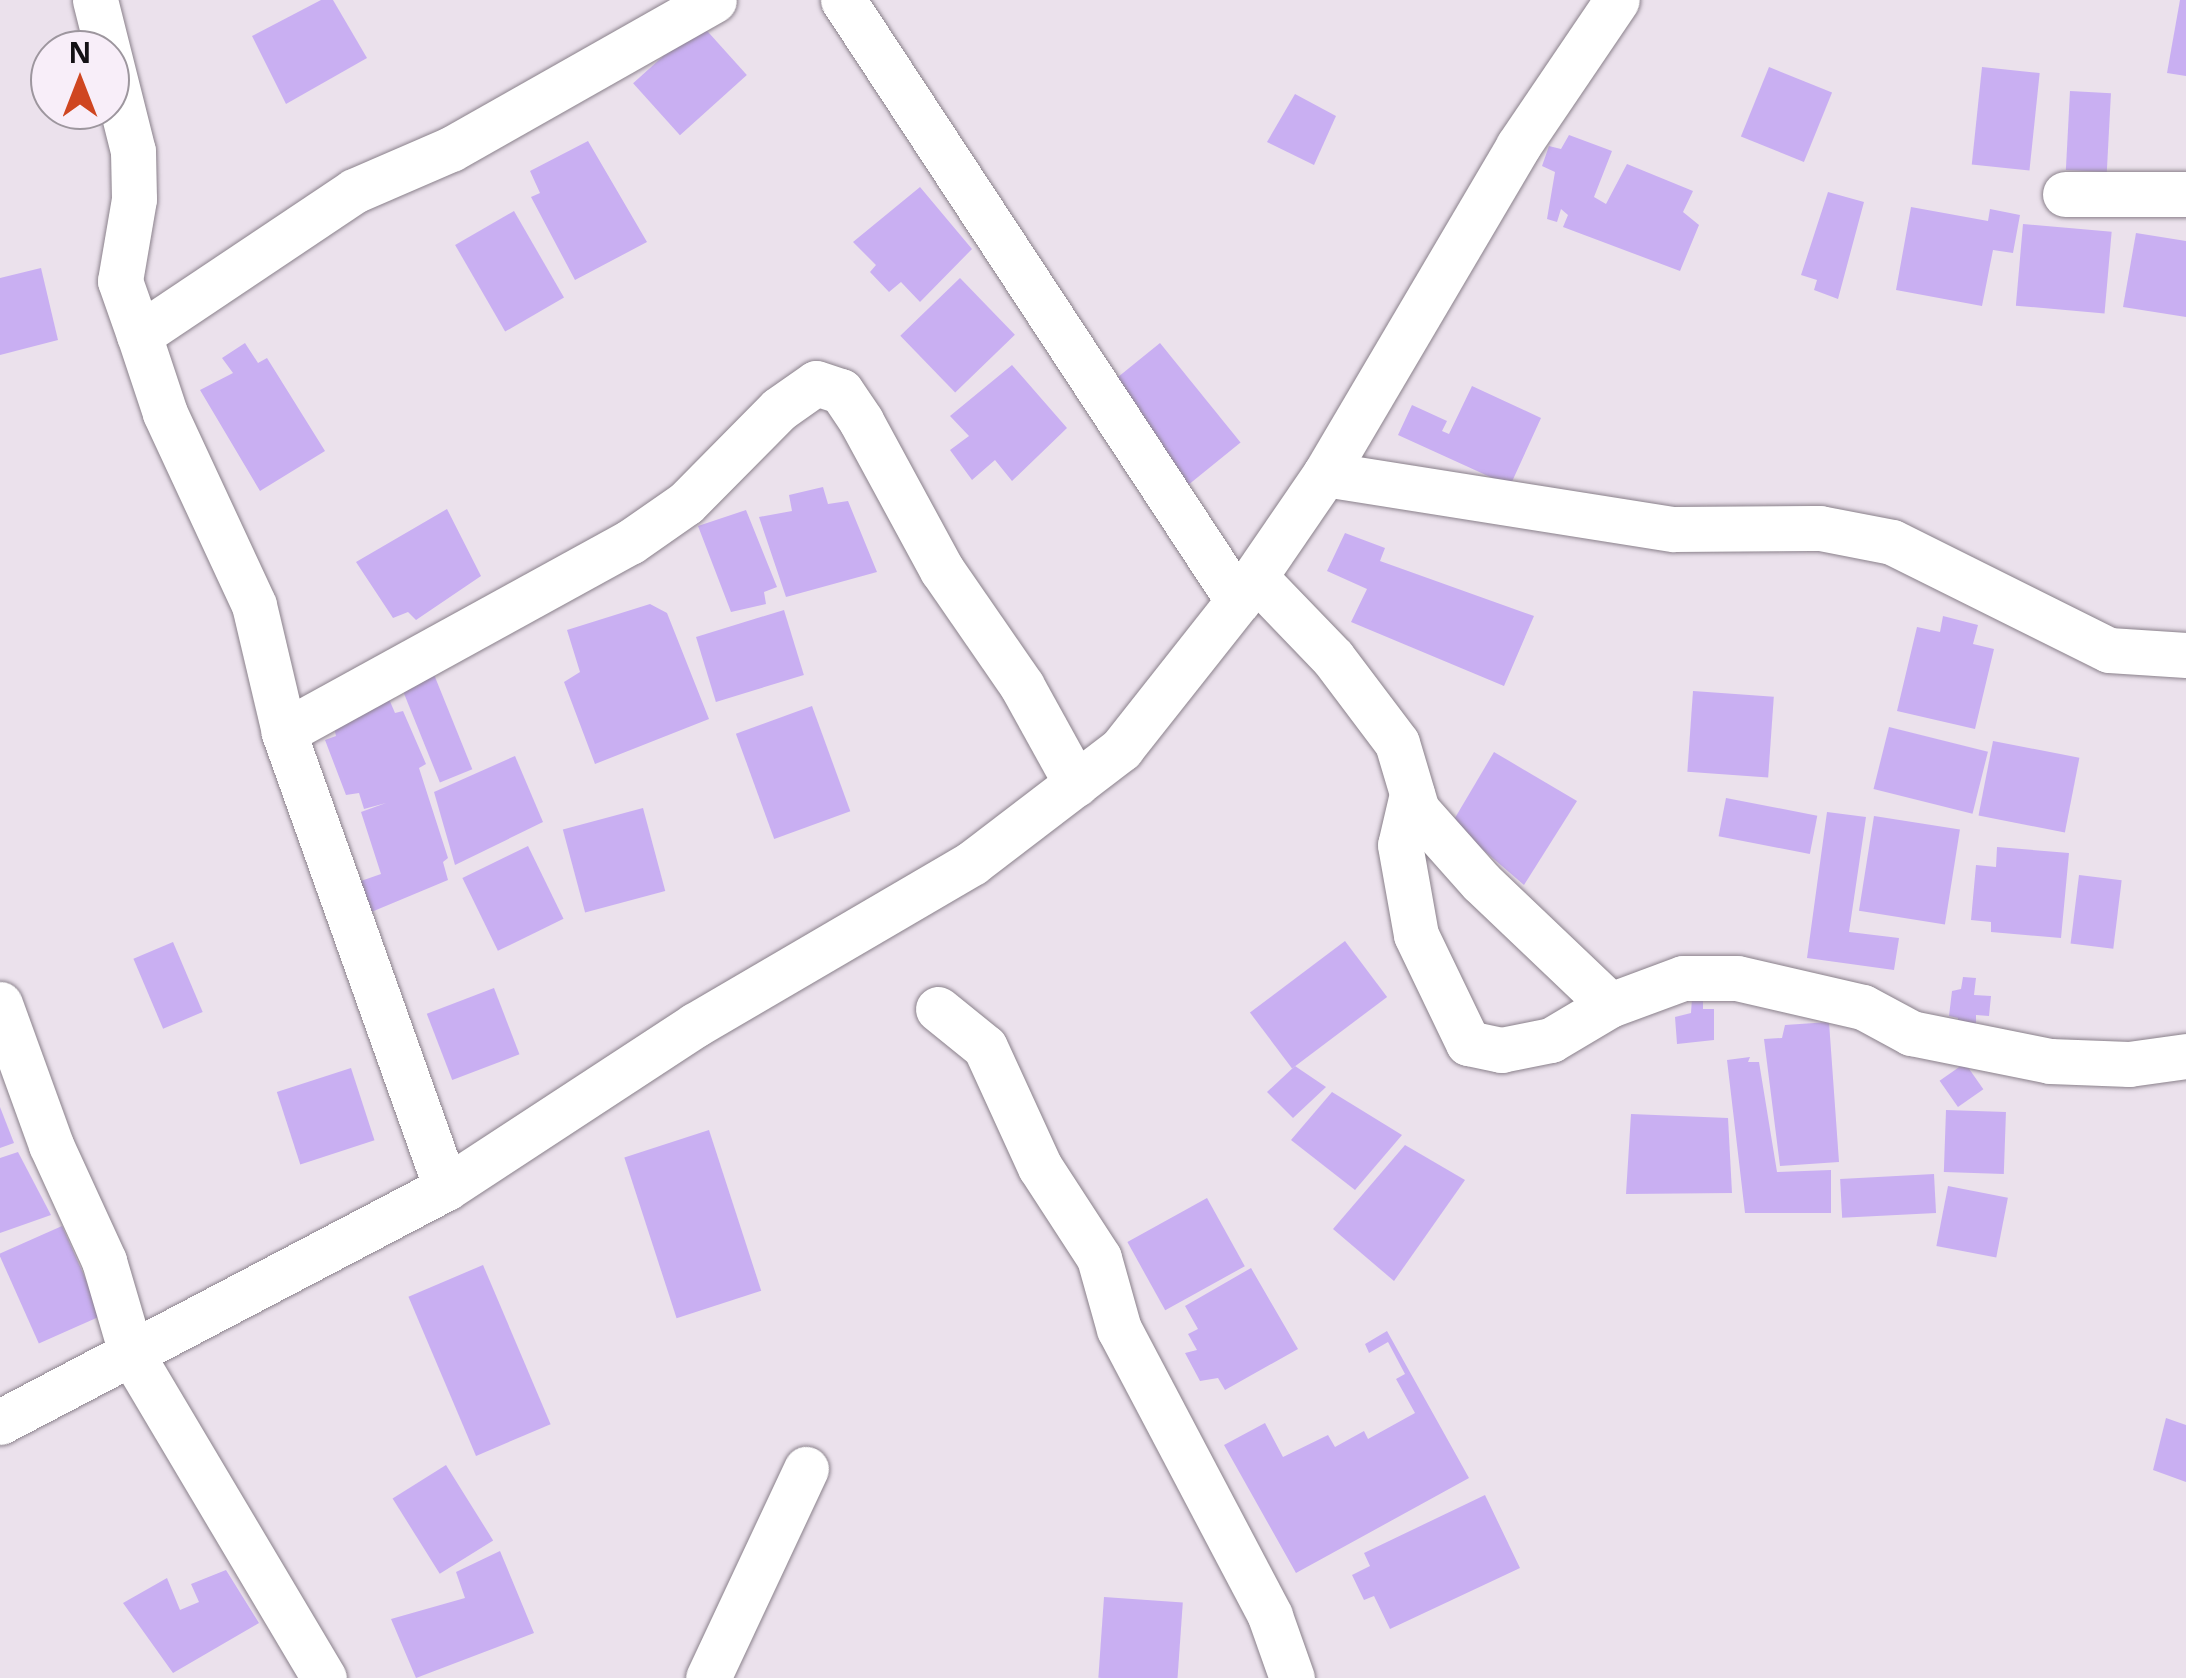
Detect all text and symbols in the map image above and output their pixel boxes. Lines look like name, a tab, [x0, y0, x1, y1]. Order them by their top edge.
north arrow	[30, 30, 130, 130]
text: N	[69, 33, 91, 71]

